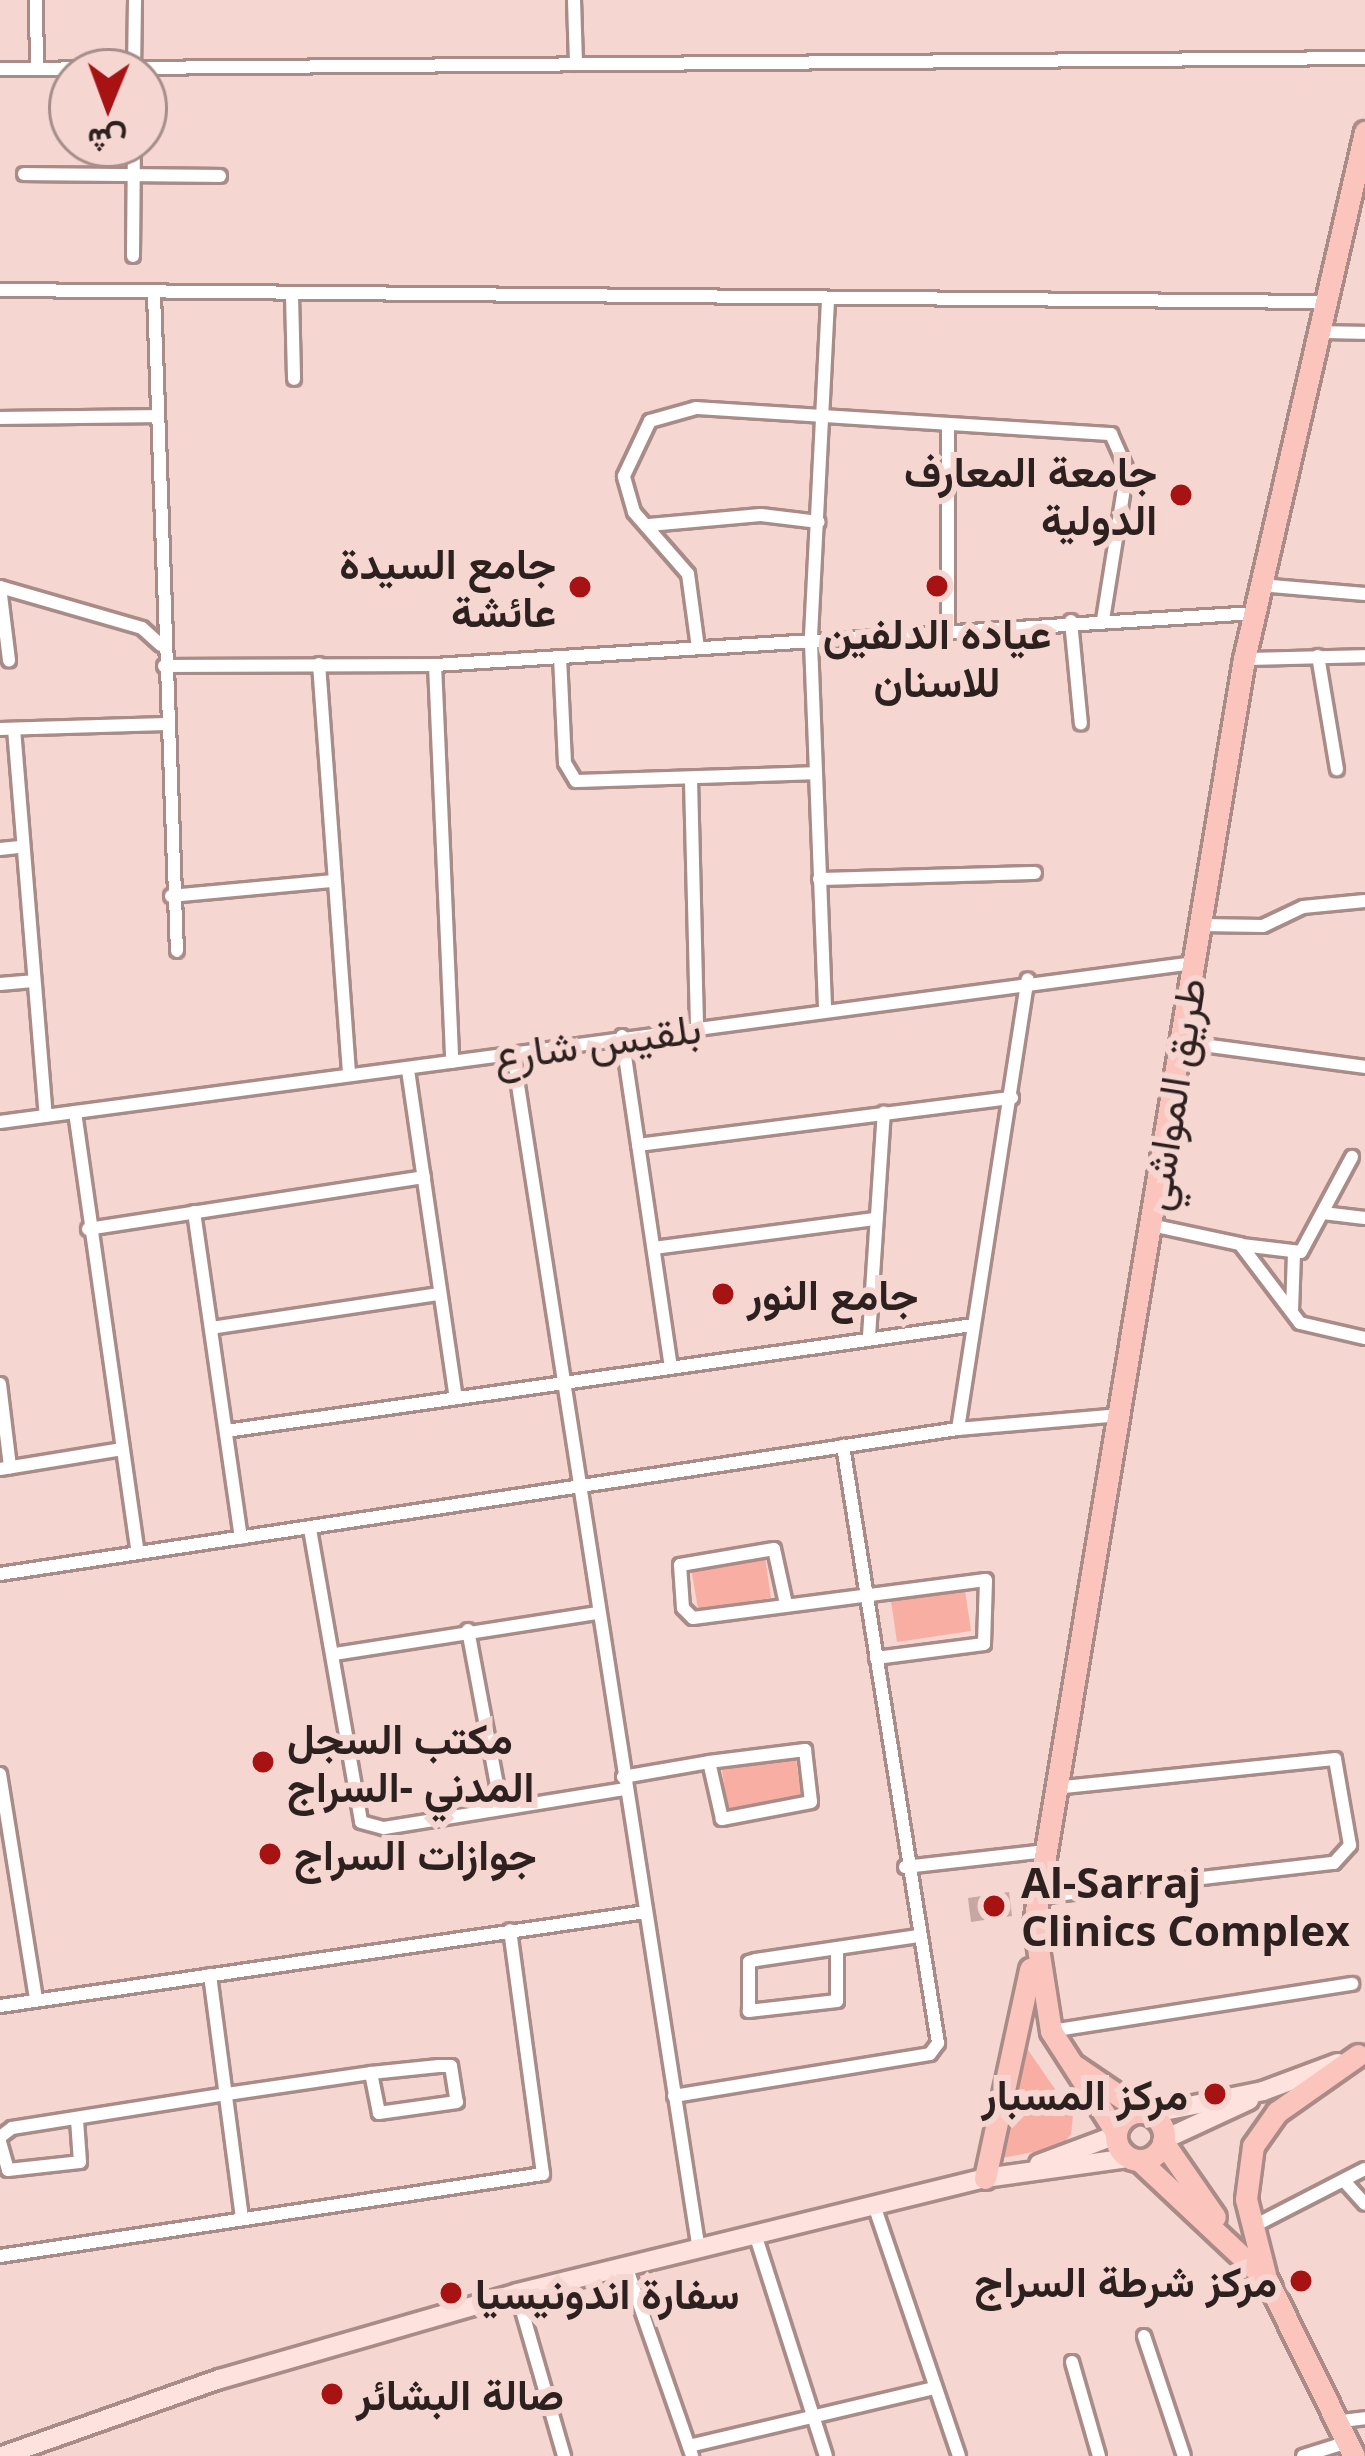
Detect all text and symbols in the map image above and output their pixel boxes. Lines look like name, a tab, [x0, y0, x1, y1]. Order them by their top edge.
north arrow	[48, 48, 168, 168]
text: ش	[87, 119, 128, 164]
place label: جامعة المعارف الدولية	[904, 446, 1157, 544]
marker: جامعة المعارف الدولية	[1168, 482, 1194, 508]
place label: جامع السيدة عائشة	[339, 538, 556, 636]
marker: عياده الدلفين للاسنان	[921, 570, 953, 602]
marker: جامع السيدة عائشة	[567, 574, 593, 600]
place label: عياده الدلفين للاسنان	[823, 608, 1051, 706]
street label: طريق المواشي	[1129, 974, 1215, 1214]
street label: بلقيس شارع	[490, 1001, 704, 1081]
place label: جامع النور	[747, 1269, 918, 1319]
marker: جامع النور	[710, 1281, 736, 1307]
place label: مكتب السجل المدني -السراج	[287, 1713, 534, 1812]
marker: مكتب السجل المدني -السراج	[250, 1749, 276, 1775]
place label: جوازات السراج	[294, 1829, 537, 1879]
marker: جوازات السراج	[257, 1841, 283, 1867]
place label: Al-Sarraj Clinics Complex	[1021, 1857, 1350, 1956]
marker: Al-Sarraj Clinics Complex	[978, 1890, 1010, 1922]
place label: مركز المسبار	[981, 2069, 1188, 2119]
marker: مركز المسبار	[1199, 2078, 1231, 2110]
place label: مركز شرطة السراج	[974, 2256, 1277, 2306]
place label: سفارة اندونيسيا	[475, 2268, 740, 2318]
marker: مركز شرطة السراج	[1288, 2268, 1314, 2294]
marker: سفارة اندونيسيا	[438, 2280, 464, 2306]
place label: صالة البشائر	[356, 2369, 564, 2419]
marker: صالة البشائر	[319, 2381, 345, 2407]

